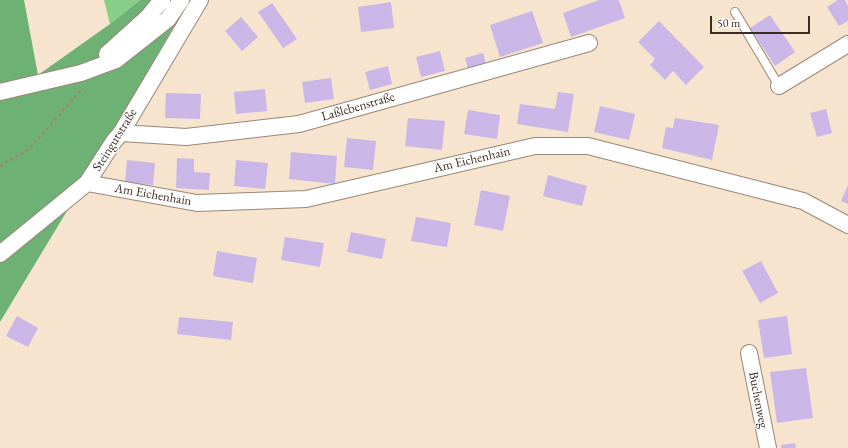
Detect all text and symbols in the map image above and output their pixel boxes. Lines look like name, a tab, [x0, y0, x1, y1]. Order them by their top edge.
scale bar	[712, 8, 812, 34]
text: 50 m	[717, 15, 740, 31]
street label: Laßlebenstraße	[320, 89, 396, 125]
street label: Steingutstraße	[90, 106, 140, 174]
street label: Am Eichenhain	[432, 144, 512, 176]
street label: Am Eichenhain	[113, 181, 193, 209]
street label: Buchenweg	[745, 370, 771, 430]

